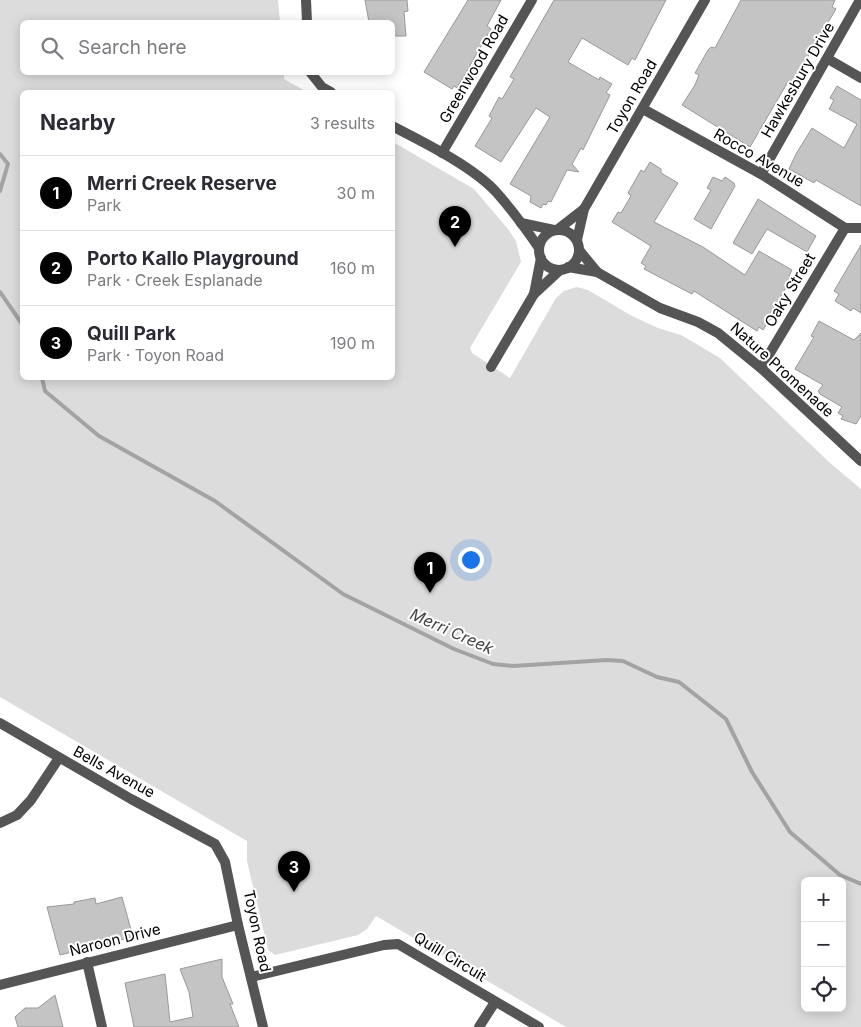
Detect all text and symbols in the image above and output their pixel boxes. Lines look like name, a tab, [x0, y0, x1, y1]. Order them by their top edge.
street label: Greenwood Road	[435, 11, 512, 127]
street label: Hawkesbury Drive	[757, 19, 838, 141]
search box	[20, 20, 395, 75]
icon: search	[38, 34, 66, 62]
text: Search here	[78, 36, 187, 59]
street label: Toyon Road	[602, 56, 661, 138]
text: Nearby	[40, 110, 115, 135]
text: 3 results	[310, 113, 375, 133]
street label: Rocco Avenue	[711, 124, 808, 191]
text: Merri Creek Reserve	[87, 172, 277, 195]
text: 1	[53, 183, 59, 203]
text: 30 m	[337, 183, 375, 203]
text: Park	[87, 195, 121, 215]
pin: 2	[439, 206, 471, 247]
text: Porto Kallo Playground	[87, 247, 299, 270]
street label: Oaky Street	[760, 249, 819, 330]
text: 2	[51, 258, 61, 278]
text: 160 m	[330, 258, 375, 278]
text: Park · Creek Esplanade	[87, 270, 263, 290]
street label: Nature Promenade	[727, 318, 838, 421]
text: Quill Park	[87, 322, 176, 345]
text: 3	[51, 333, 61, 353]
text: 190 m	[330, 333, 375, 353]
text: Park · Toyon Road	[87, 345, 224, 365]
your location	[458, 547, 484, 573]
pin: 1	[414, 552, 446, 593]
water label: Merri Creek	[407, 604, 497, 658]
street label: Bells Avenue	[70, 741, 158, 802]
pin: 3	[278, 851, 310, 892]
map controls	[801, 877, 846, 1012]
button: +	[801, 877, 846, 922]
street label: Toyon Road	[240, 888, 275, 974]
street label: Naroon Drive	[67, 919, 163, 960]
button: −	[801, 922, 846, 967]
street label: Quill Circuit	[410, 927, 490, 986]
button: locate	[801, 967, 846, 1012]

